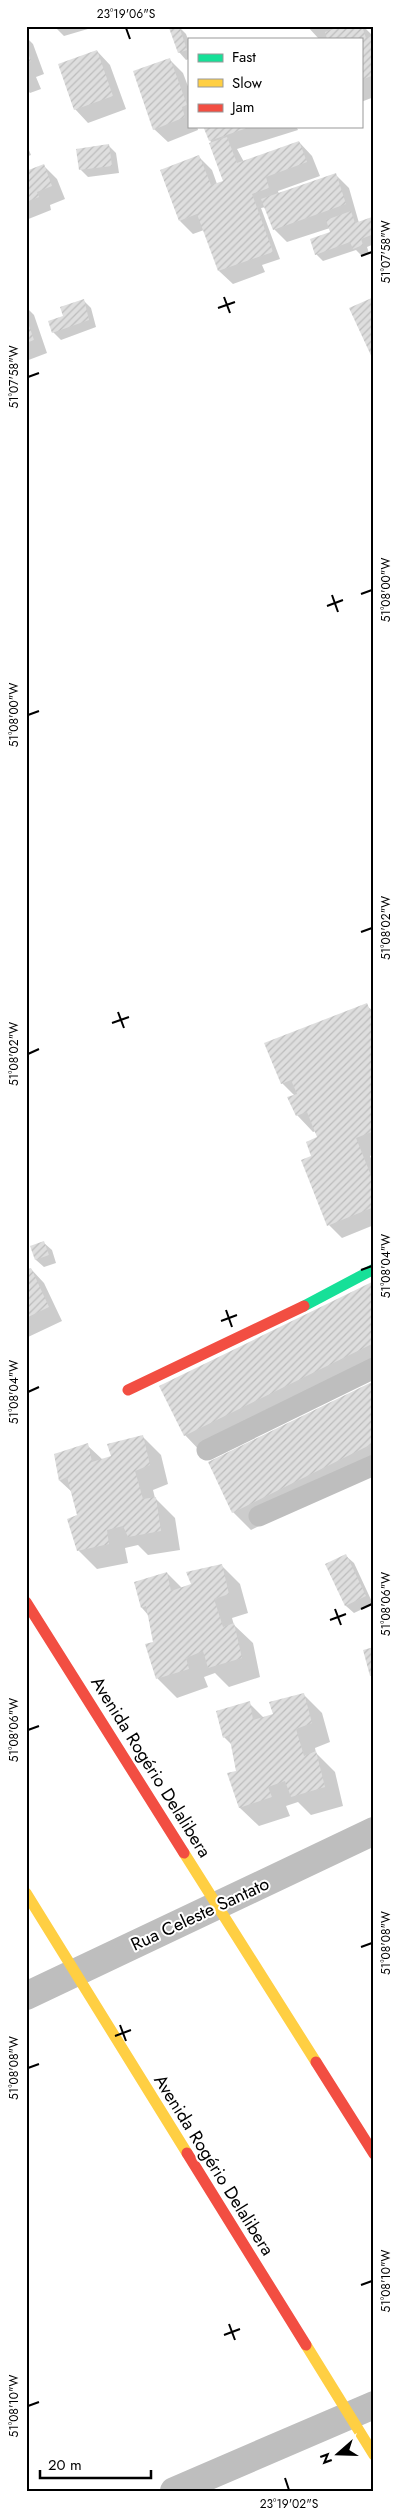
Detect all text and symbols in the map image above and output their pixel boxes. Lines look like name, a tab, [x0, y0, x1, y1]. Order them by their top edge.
text: 23°19'06"S	[97, 5, 156, 23]
legend	[188, 38, 362, 128]
text: Fast	[232, 46, 256, 68]
text: Slow	[232, 72, 263, 94]
text: Jam	[230, 96, 255, 118]
text: 51°07'58"W	[377, 220, 395, 284]
text: 51°07'58"W	[5, 345, 23, 409]
text: 51°08'00"W	[377, 558, 395, 622]
text: 51°08'00"W	[5, 683, 23, 747]
text: 51°08'02"W	[377, 896, 395, 960]
text: 51°08'02"W	[5, 1022, 23, 1086]
text: 51°08'04"W	[377, 1234, 395, 1298]
text: 51°08'04"W	[5, 1360, 23, 1424]
text: 51°08'06"W	[377, 1572, 395, 1636]
street label: Avenida Rogério Delalibera	[85, 1671, 217, 1863]
text: 51°08'06"W	[5, 1698, 23, 1762]
street label: Rua Celeste Santato	[127, 1870, 274, 1957]
text: 51°08'08"W	[377, 1911, 395, 1975]
text: 51°08'08"W	[5, 2036, 23, 2100]
street label: Avenida Rogério Delalibera	[148, 2069, 280, 2261]
text: 51°08'10"W	[377, 2250, 395, 2312]
text: 51°08'10"W	[5, 2375, 23, 2437]
north arrow	[312, 2430, 362, 2480]
scale bar	[40, 2447, 151, 2479]
text: N	[314, 2450, 337, 2467]
text: 20 m	[48, 2454, 82, 2476]
text: 23°19'02"S	[260, 2495, 319, 2513]

